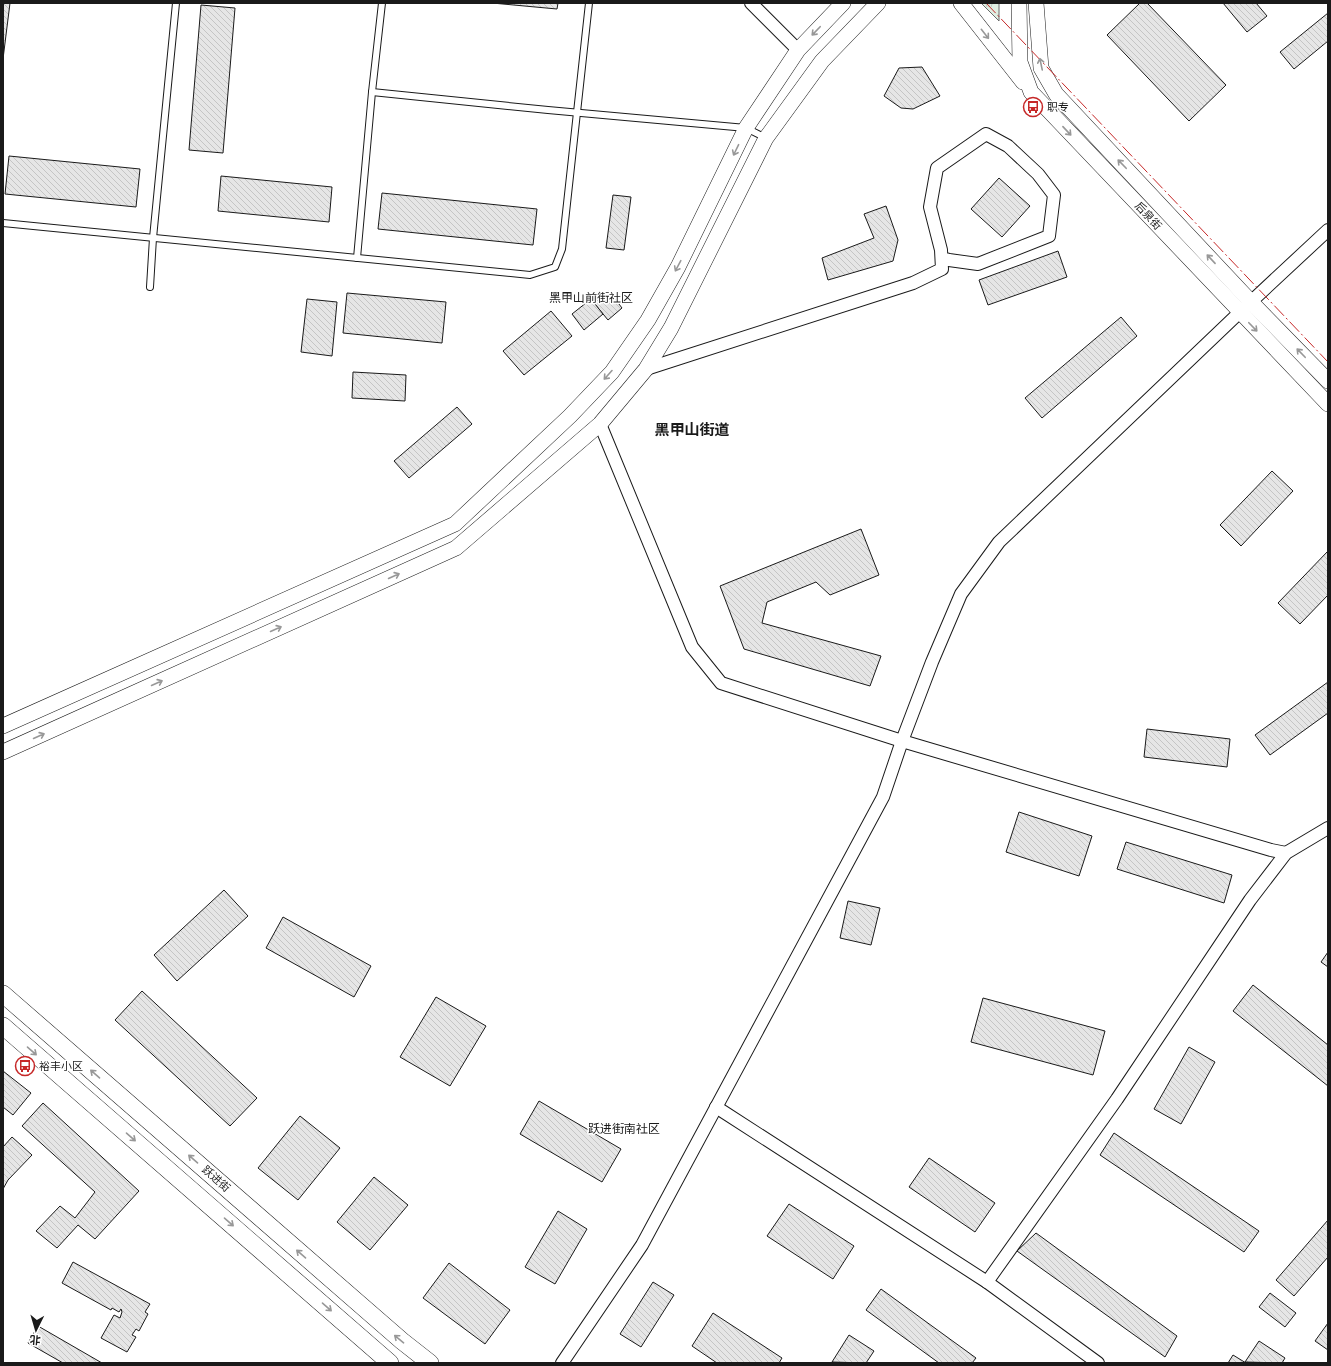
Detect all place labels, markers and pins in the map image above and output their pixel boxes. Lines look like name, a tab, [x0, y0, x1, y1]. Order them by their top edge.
bus stop icon: 职专	[1022, 96, 1044, 118]
place label: 职专	[1047, 101, 1069, 114]
bus stop icon: 裕丰小区	[14, 1055, 36, 1077]
place label: 裕丰小区	[39, 1060, 83, 1073]

